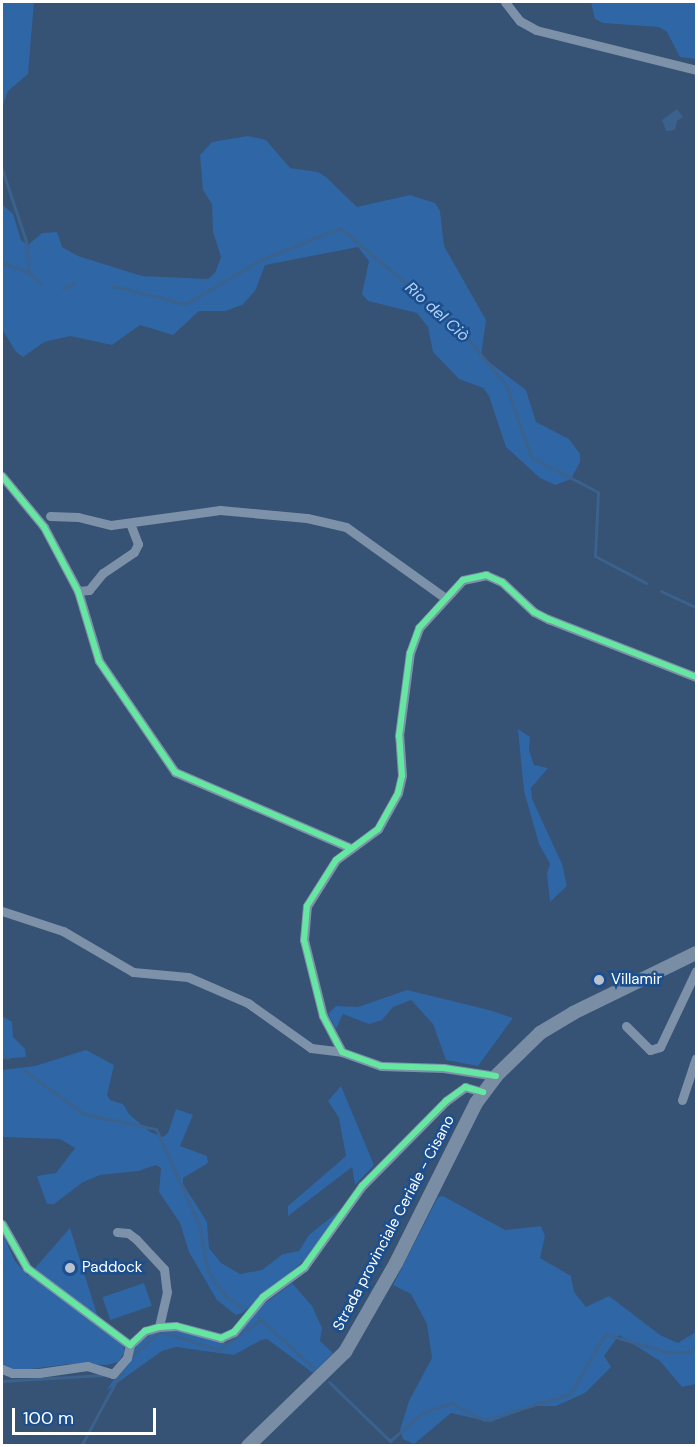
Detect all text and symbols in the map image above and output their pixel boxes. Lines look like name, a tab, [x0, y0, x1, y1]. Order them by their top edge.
water label: Rio del Ciò	[401, 278, 473, 346]
place label: Villamir	[611, 971, 662, 989]
marker: Villamir	[592, 973, 606, 987]
street label: Strada provinciale Ceriale - Cisano	[329, 1112, 459, 1334]
place label: Paddock	[82, 1259, 142, 1277]
marker: Paddock	[63, 1261, 77, 1275]
scale bar	[15, 1396, 159, 1434]
text: 100 m	[23, 1406, 74, 1430]

